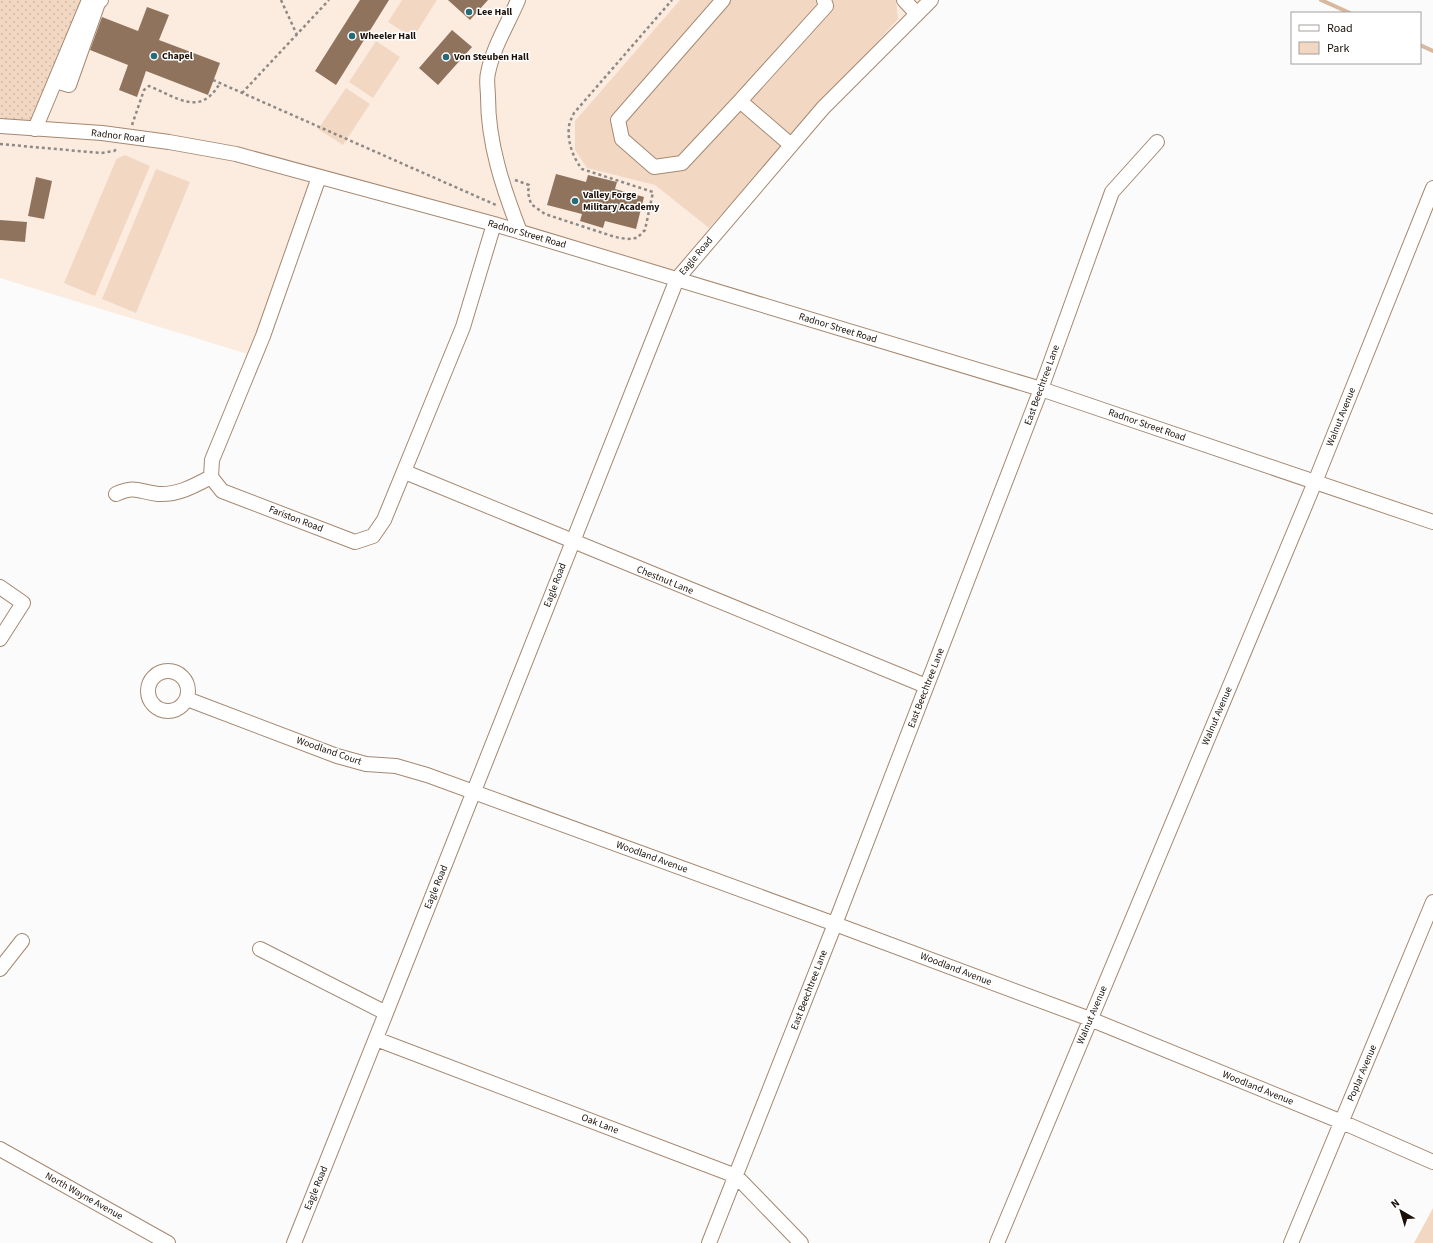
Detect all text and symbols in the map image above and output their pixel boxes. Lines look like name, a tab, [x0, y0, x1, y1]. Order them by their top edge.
place label: Lee Hall	[477, 5, 512, 19]
marker: Lee Hall	[464, 7, 474, 17]
legend	[1291, 12, 1421, 64]
text: Road	[1327, 20, 1353, 37]
place label: Wheeler Hall	[360, 29, 416, 43]
marker: Wheeler Hall	[347, 31, 357, 41]
text: Park	[1327, 40, 1349, 57]
place label: Chapel	[162, 49, 193, 63]
place label: Von Steuben Hall	[453, 50, 529, 64]
marker: Chapel	[149, 51, 159, 61]
marker: Von Steuben Hall	[441, 52, 451, 62]
street label: Radnor Road	[90, 126, 146, 146]
place label: Valley Forge Military Academy	[582, 188, 660, 214]
marker: Valley Forge Military Academy	[570, 196, 580, 206]
street label: Radnor Street Road	[486, 216, 568, 252]
street label: Eagle Road	[676, 234, 716, 278]
street label: Radnor Street Road	[797, 309, 879, 347]
street label: East Beechtree Lane	[1021, 343, 1063, 427]
street label: Walnut Avenue	[1323, 385, 1359, 449]
street label: Radnor Street Road	[1106, 405, 1188, 445]
street label: Fariston Road	[267, 502, 325, 536]
street label: Eagle Road	[540, 561, 570, 609]
street label: Chestnut Lane	[635, 562, 696, 598]
street label: East Beechtree Lane	[904, 646, 948, 730]
street label: Walnut Avenue	[1198, 685, 1236, 747]
street label: Woodland Court	[294, 733, 364, 769]
street label: Woodland Avenue	[614, 837, 690, 877]
street label: Eagle Road	[421, 863, 451, 911]
street label: East Beechtree Lane	[787, 948, 831, 1032]
street label: Woodland Avenue	[918, 949, 994, 989]
street label: Walnut Avenue	[1073, 984, 1111, 1046]
street label: Poplar Avenue	[1344, 1042, 1380, 1103]
street label: Woodland Avenue	[1220, 1067, 1296, 1109]
street label: Oak Lane	[579, 1110, 621, 1138]
street label: Eagle Road	[301, 1164, 331, 1212]
street label: North Wayne Avenue	[43, 1169, 125, 1223]
north arrow	[1381, 1191, 1421, 1231]
text: N	[1388, 1195, 1403, 1212]

